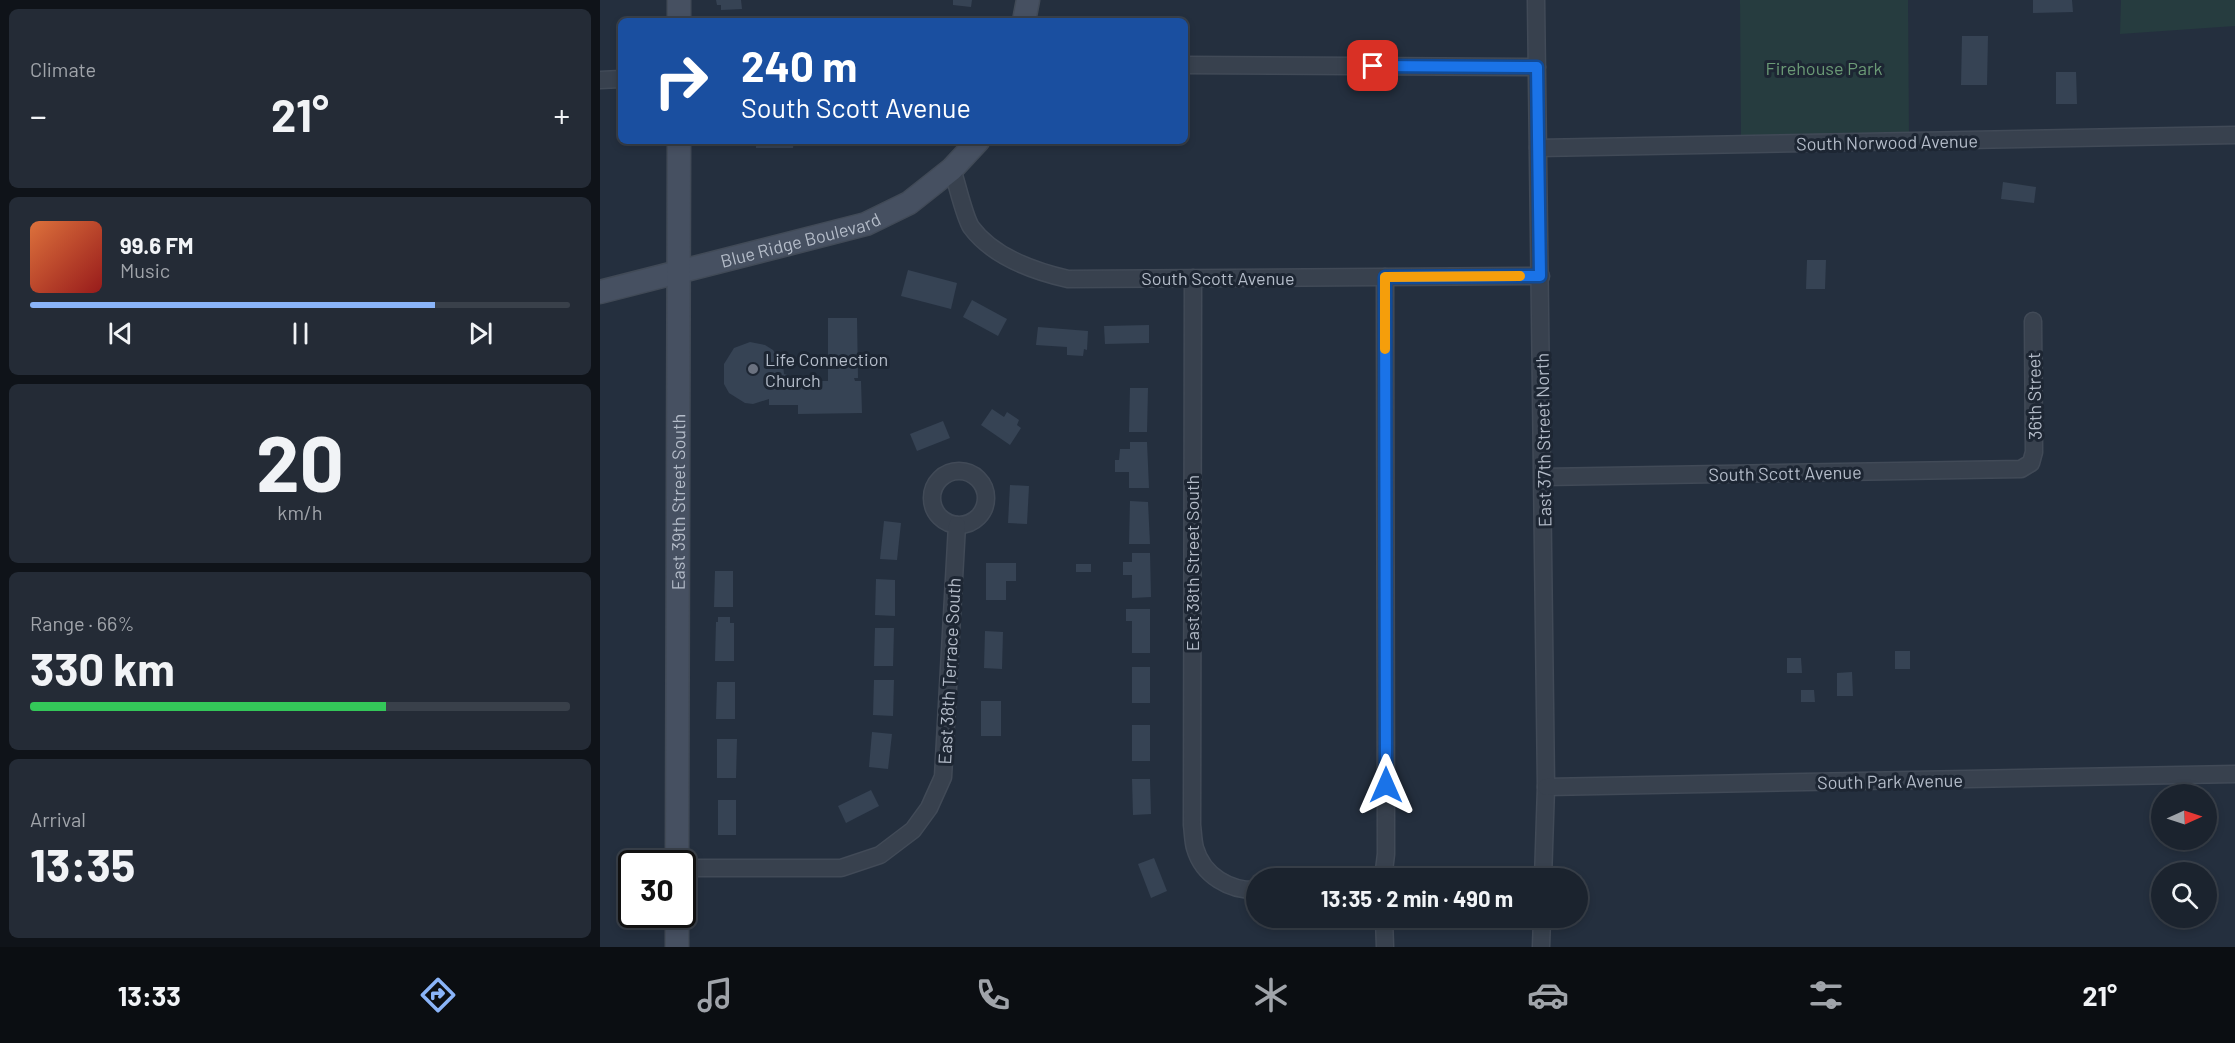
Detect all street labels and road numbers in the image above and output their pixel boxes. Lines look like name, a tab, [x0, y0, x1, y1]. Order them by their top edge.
street label: South Norwood Avenue	[1796, 129, 1978, 155]
street label: Blue Ridge Boulevard	[718, 208, 884, 272]
street label: South Scott Avenue	[1141, 267, 1295, 289]
street label: 36th Street	[2022, 352, 2046, 440]
street label: East 37th Street North	[1530, 353, 1556, 527]
street label: East 39th Street South	[667, 414, 689, 590]
street label: South Scott Avenue	[1708, 461, 1862, 485]
street label: East 38th Street South	[1181, 475, 1203, 651]
street label: East 38th Terrace South	[933, 577, 965, 765]
street label: South Park Avenue	[1817, 769, 1963, 793]

